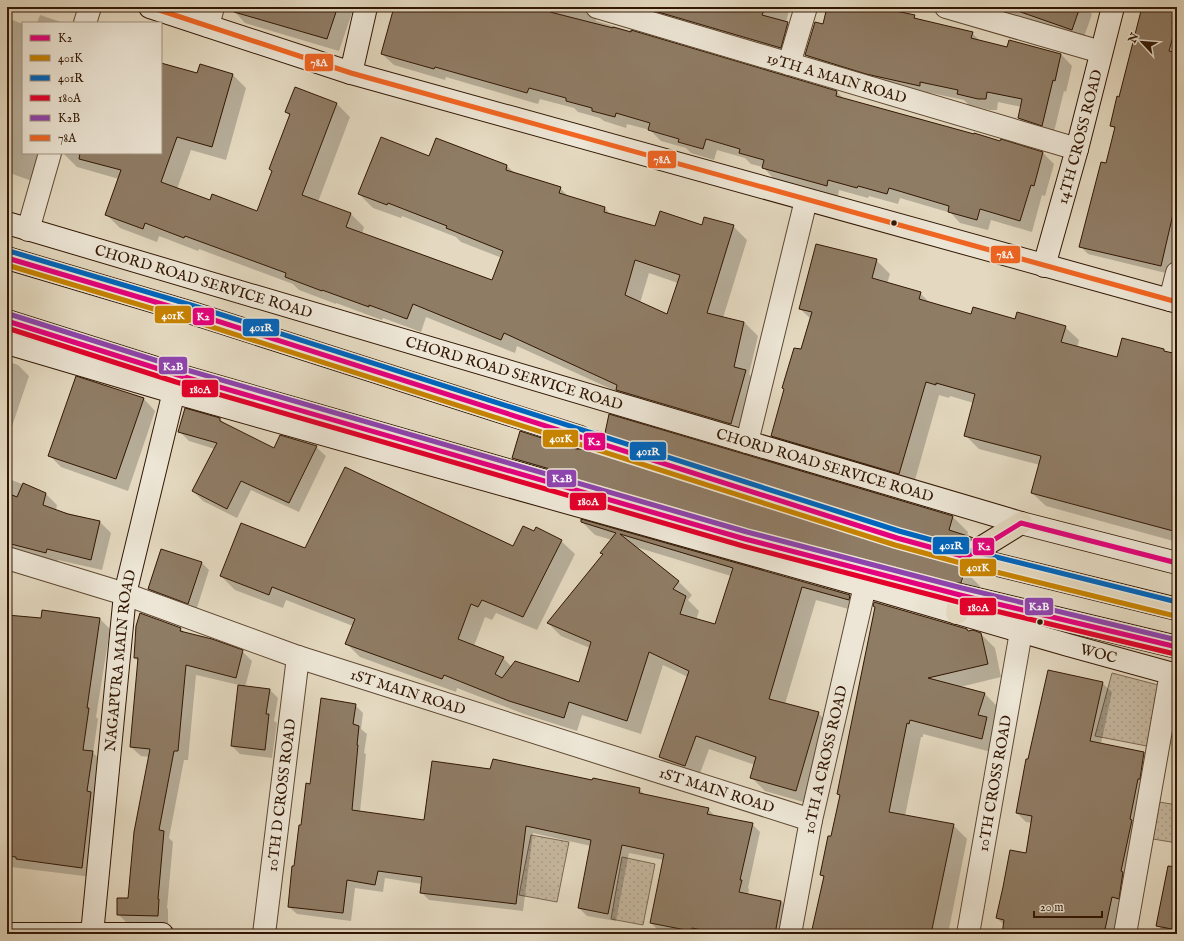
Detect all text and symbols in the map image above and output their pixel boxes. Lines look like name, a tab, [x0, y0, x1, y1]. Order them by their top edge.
legend	[22, 22, 162, 154]
north arrow	[1122, 22, 1162, 62]
text: N	[1125, 30, 1142, 46]
text: K2	[58, 31, 73, 46]
street label: 19TH A MAIN ROAD	[764, 49, 909, 108]
text: 401K	[58, 51, 83, 66]
line badge: 78A	[304, 53, 334, 72]
text: 78A	[311, 56, 328, 70]
street label: 14TH CROSS ROAD	[1053, 68, 1107, 206]
text: 401R	[58, 71, 84, 86]
text: 180A	[58, 91, 82, 106]
text: K2B	[58, 111, 80, 126]
text: 78A	[58, 131, 77, 146]
line badge: 78A	[647, 150, 677, 169]
text: 78A	[654, 153, 671, 167]
unlabelled marker	[889, 218, 899, 228]
street label: CHORD ROAD SERVICE ROAD	[92, 240, 314, 323]
line badge: 78A	[990, 245, 1021, 264]
text: 78A	[997, 248, 1014, 262]
line badge: 401K	[154, 305, 192, 324]
line badge: K2	[192, 307, 215, 326]
text: 401K	[161, 309, 185, 323]
text: K2	[196, 310, 210, 324]
line badge: 401R	[242, 318, 280, 337]
text: 401R	[248, 321, 273, 335]
street label: CHORD ROAD SERVICE ROAD	[403, 332, 625, 415]
line badge: K2B	[158, 356, 188, 375]
text: K2B	[163, 360, 184, 374]
line badge: 180A	[181, 379, 219, 398]
text: 180A	[189, 383, 211, 397]
street label: CHORD ROAD SERVICE ROAD	[714, 424, 936, 507]
line badge: 401K	[542, 429, 579, 448]
text: 401K	[549, 432, 573, 446]
line badge: K2	[583, 432, 606, 451]
text: K2	[587, 435, 601, 449]
line badge: 401R	[629, 441, 667, 461]
text: 401R	[635, 445, 660, 459]
line badge: K2B	[546, 469, 577, 488]
text: K2B	[552, 472, 573, 486]
line badge: 180A	[569, 492, 607, 511]
text: 180A	[577, 495, 599, 509]
line badge: 401R	[932, 536, 970, 555]
line badge: K2	[972, 537, 995, 556]
text: 401R	[938, 539, 963, 553]
text: K2	[977, 540, 991, 554]
line badge: 401K	[959, 558, 997, 577]
text: 401K	[966, 561, 990, 575]
street label: NAGAPURA MAIN ROAD	[101, 568, 141, 752]
line badge: 180A	[959, 597, 997, 616]
line badge: K2B	[1024, 597, 1054, 616]
text: K2B	[1029, 600, 1050, 614]
text: 180A	[967, 601, 989, 615]
unlabelled marker	[1035, 617, 1045, 627]
street label: WOC	[1078, 640, 1119, 668]
street label: 1ST MAIN ROAD	[348, 665, 468, 720]
street label: 10TH A CROSS ROAD	[800, 684, 852, 835]
street label: 10TH CROSS ROAD	[974, 714, 1016, 853]
street label: 10TH D CROSS ROAD	[263, 718, 300, 873]
street label: 1ST MAIN ROAD	[657, 763, 777, 818]
scale bar	[1034, 893, 1102, 919]
text: 20 m	[1040, 900, 1063, 915]

